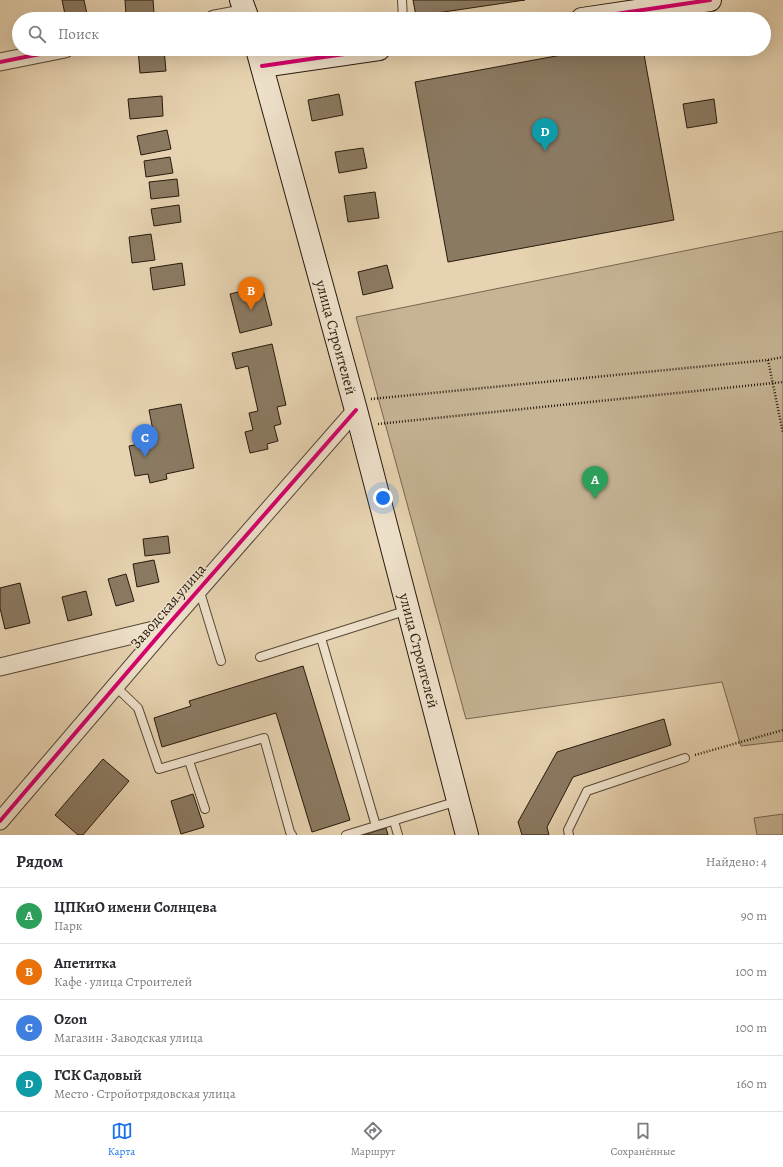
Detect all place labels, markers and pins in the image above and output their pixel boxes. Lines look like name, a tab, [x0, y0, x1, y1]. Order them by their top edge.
pin: D	[532, 118, 558, 151]
pin: B	[238, 277, 264, 310]
pin: C	[132, 424, 158, 457]
pin: A	[582, 466, 608, 499]

